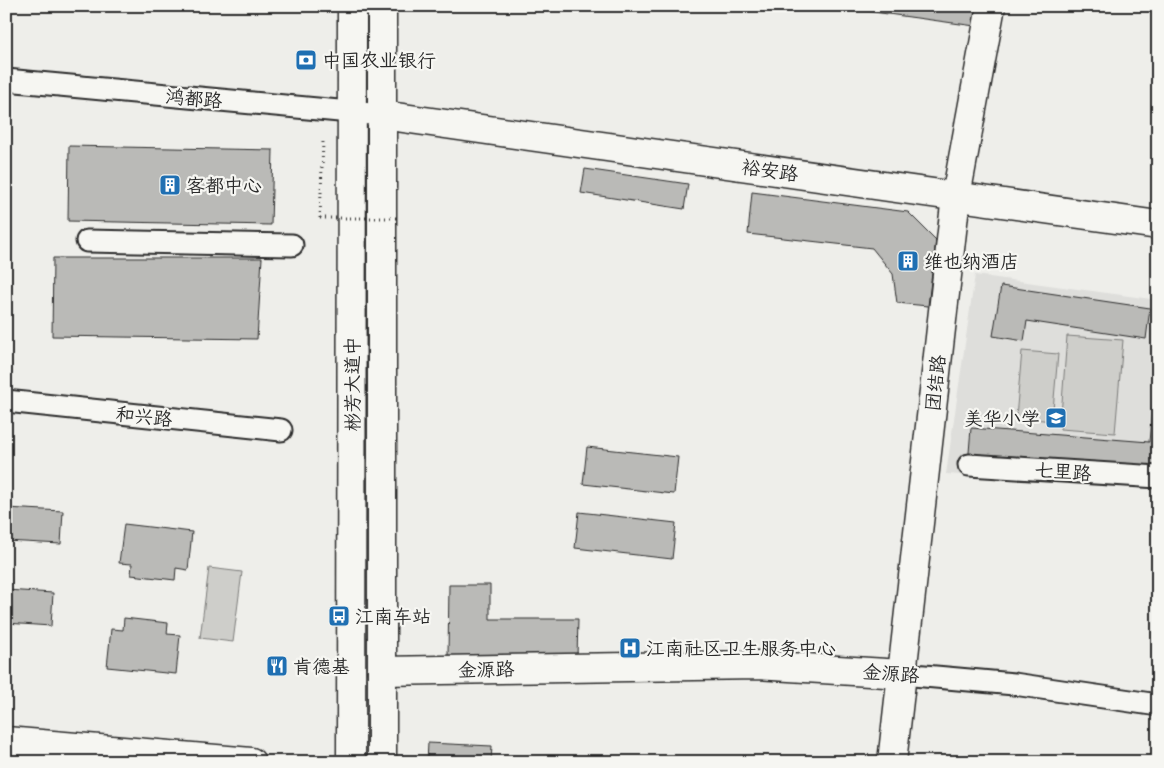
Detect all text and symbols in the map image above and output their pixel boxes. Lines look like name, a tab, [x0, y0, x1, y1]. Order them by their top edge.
place label: 中国农业银行	[322, 47, 436, 73]
bank icon: 中国农业银行	[294, 48, 318, 72]
street label: 鸿都路	[164, 83, 224, 113]
street label: 裕安路	[740, 153, 800, 187]
place label: 客都中心	[186, 172, 262, 198]
building icon: 客都中心	[158, 173, 182, 197]
place label: 维也纳酒店	[924, 248, 1019, 274]
building icon: 维也纳酒店	[896, 249, 920, 273]
street label: 彬芳大道中	[339, 336, 365, 432]
street label: 团结路	[919, 353, 951, 413]
street label: 和兴路	[114, 400, 174, 432]
place label: 美华小学	[964, 405, 1040, 431]
school or university icon: 美华小学	[1044, 406, 1068, 430]
street label: 七里路	[1034, 456, 1092, 486]
place label: 江南车站	[355, 603, 431, 629]
bus stop icon: 江南车站	[327, 604, 351, 628]
place label: 江南社区卫生服务中心	[646, 635, 836, 661]
hospital icon: 江南社区卫生服务中心	[618, 636, 642, 660]
place label: 肯德基	[293, 653, 350, 679]
restaurant icon: 肯德基	[265, 654, 289, 678]
street label: 金源路	[457, 656, 515, 682]
street label: 金源路	[862, 658, 920, 688]

